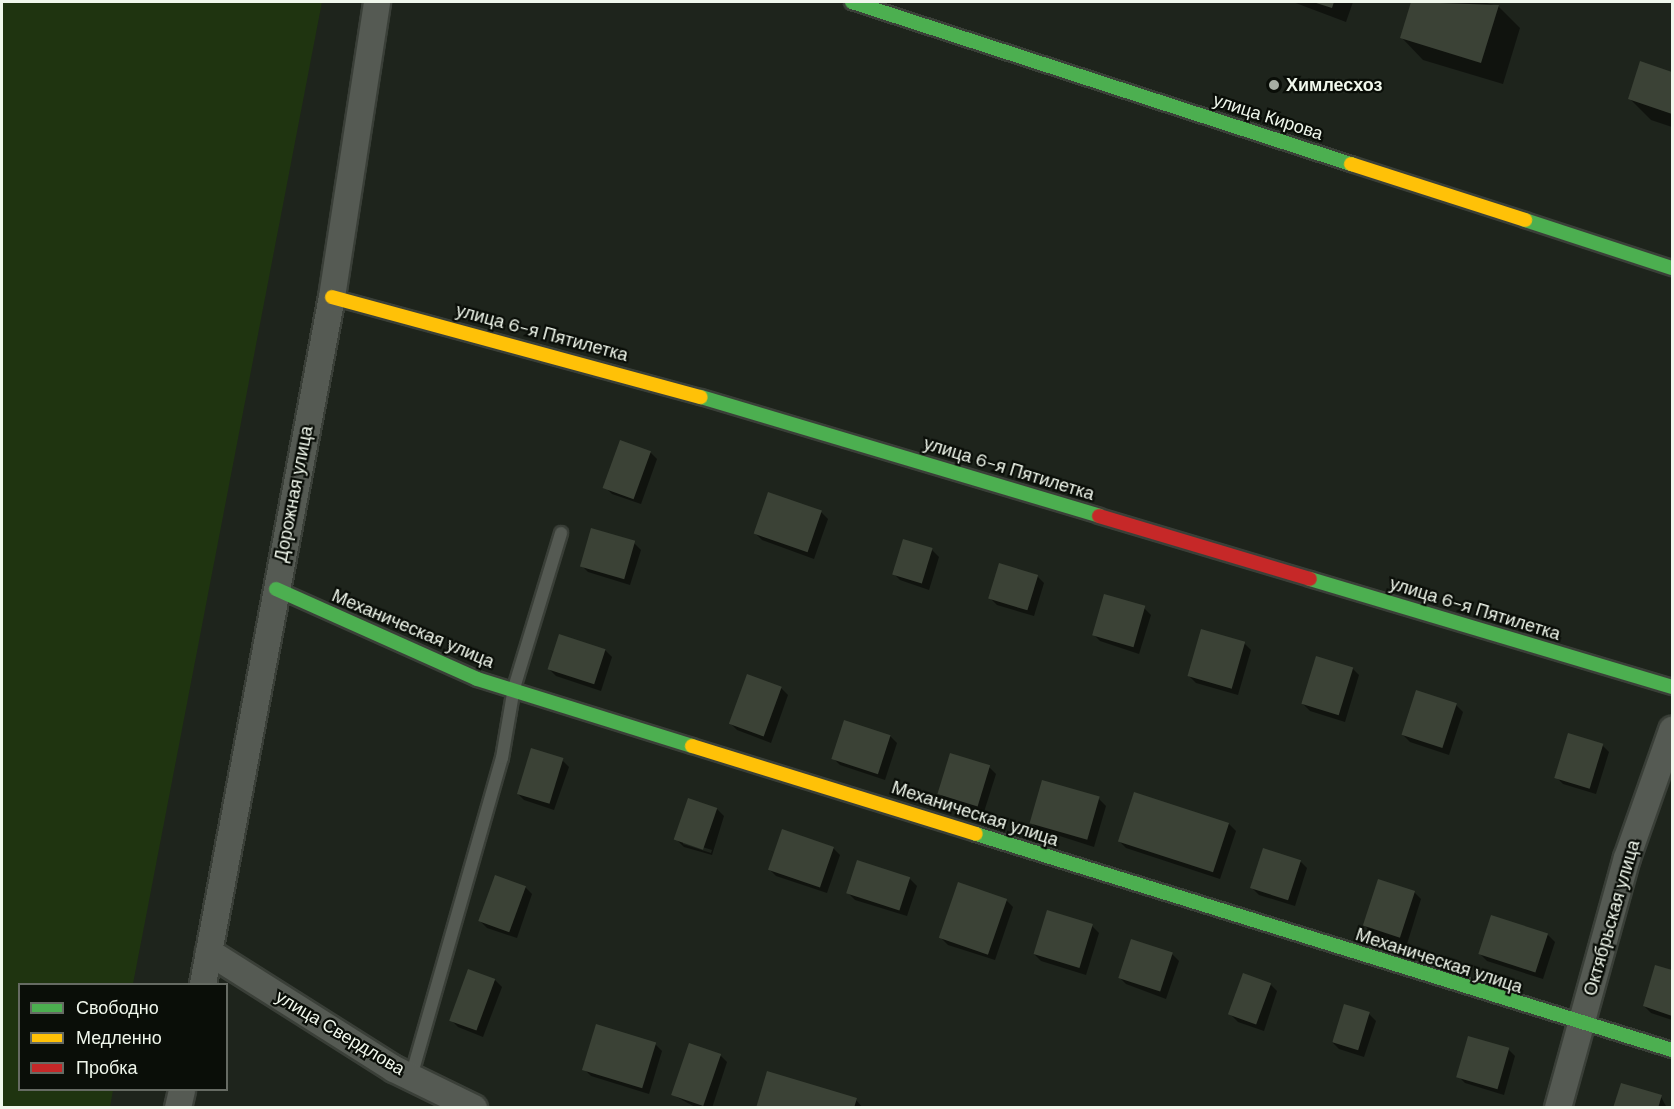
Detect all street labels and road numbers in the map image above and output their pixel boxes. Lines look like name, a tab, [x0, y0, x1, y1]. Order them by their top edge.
street label: улица Кирова	[1210, 89, 1326, 145]
street label: улица 6-я Пятилетка	[454, 300, 630, 366]
street label: Дорожная улица	[270, 424, 318, 564]
street label: улица 6-я Пятилетка	[921, 433, 1097, 505]
street label: улица 6-я Пятилетка	[1387, 573, 1563, 645]
street label: Механическая улица	[329, 585, 497, 673]
street label: Механическая улица	[889, 777, 1061, 851]
street label: Октябрьская улица	[1579, 838, 1645, 998]
street label: Механическая улица	[1353, 924, 1525, 998]
street label: улица Свердлова	[272, 986, 408, 1080]

